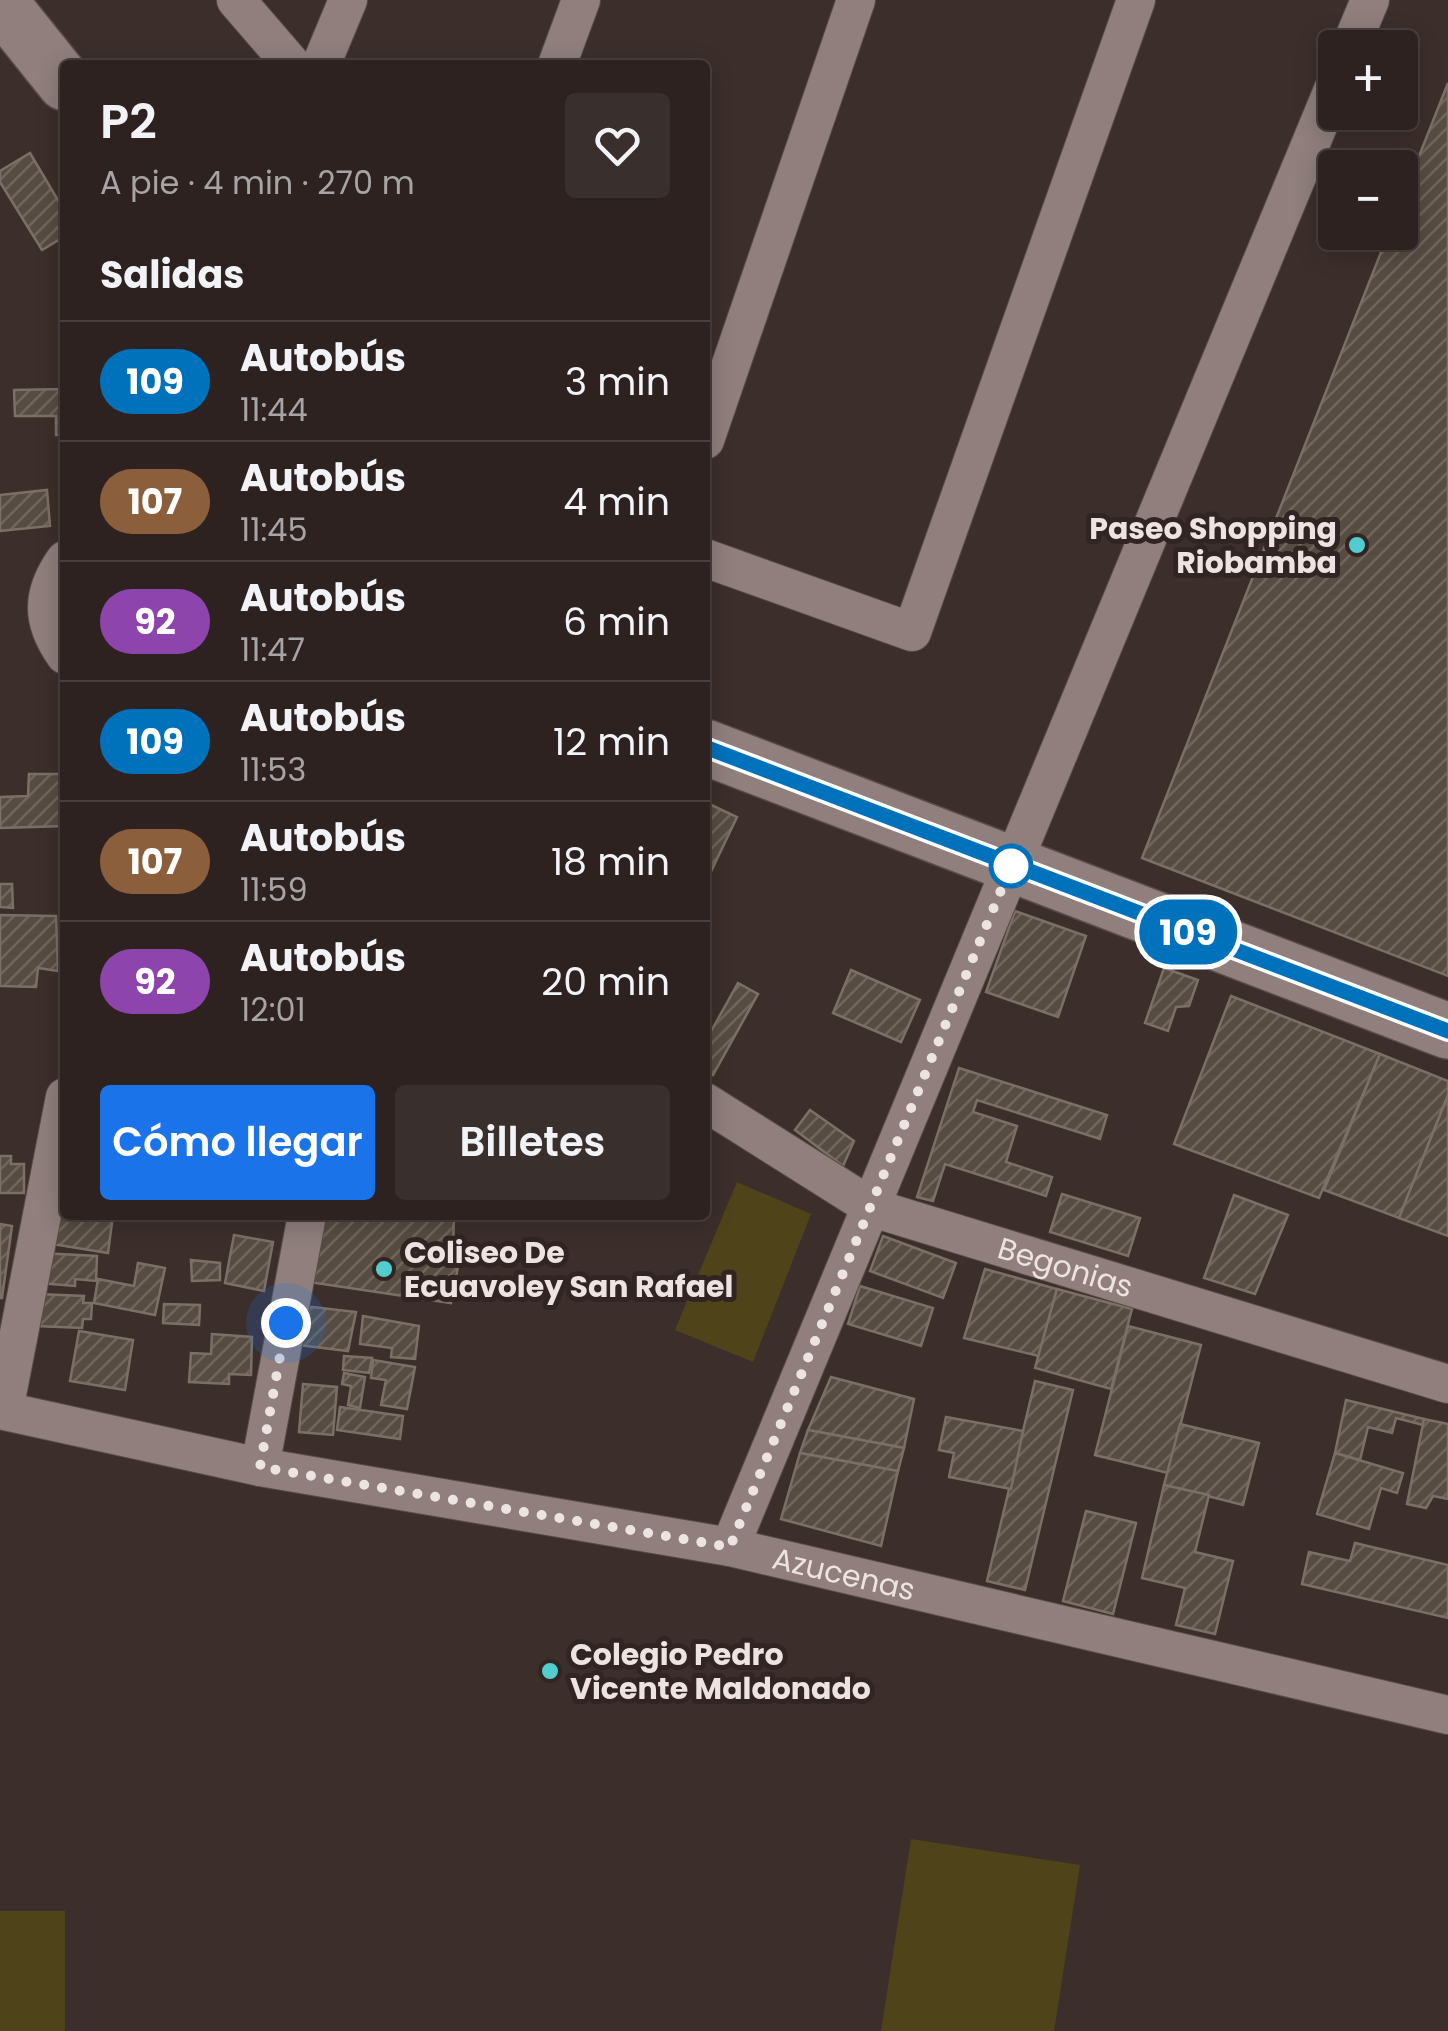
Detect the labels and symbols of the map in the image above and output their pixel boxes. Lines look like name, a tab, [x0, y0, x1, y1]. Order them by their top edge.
place label: Paseo Shopping Riobamba	[1089, 507, 1337, 584]
marker: Paseo Shopping Riobamba	[1346, 534, 1368, 556]
unlabelled marker	[990, 845, 1032, 887]
line badge: 109	[1130, 900, 1246, 964]
street label: Begonias	[993, 1226, 1138, 1308]
place label: Coliseo De Ecuavoley San Rafael	[404, 1231, 733, 1308]
marker: Coliseo De Ecuavoley San Rafael	[373, 1258, 395, 1280]
your location	[261, 1298, 311, 1348]
street label: Azucenas	[768, 1536, 920, 1611]
place label: Colegio Pedro Vicente Maldonado	[570, 1633, 871, 1710]
marker: Colegio Pedro Vicente Maldonado	[539, 1660, 561, 1682]

